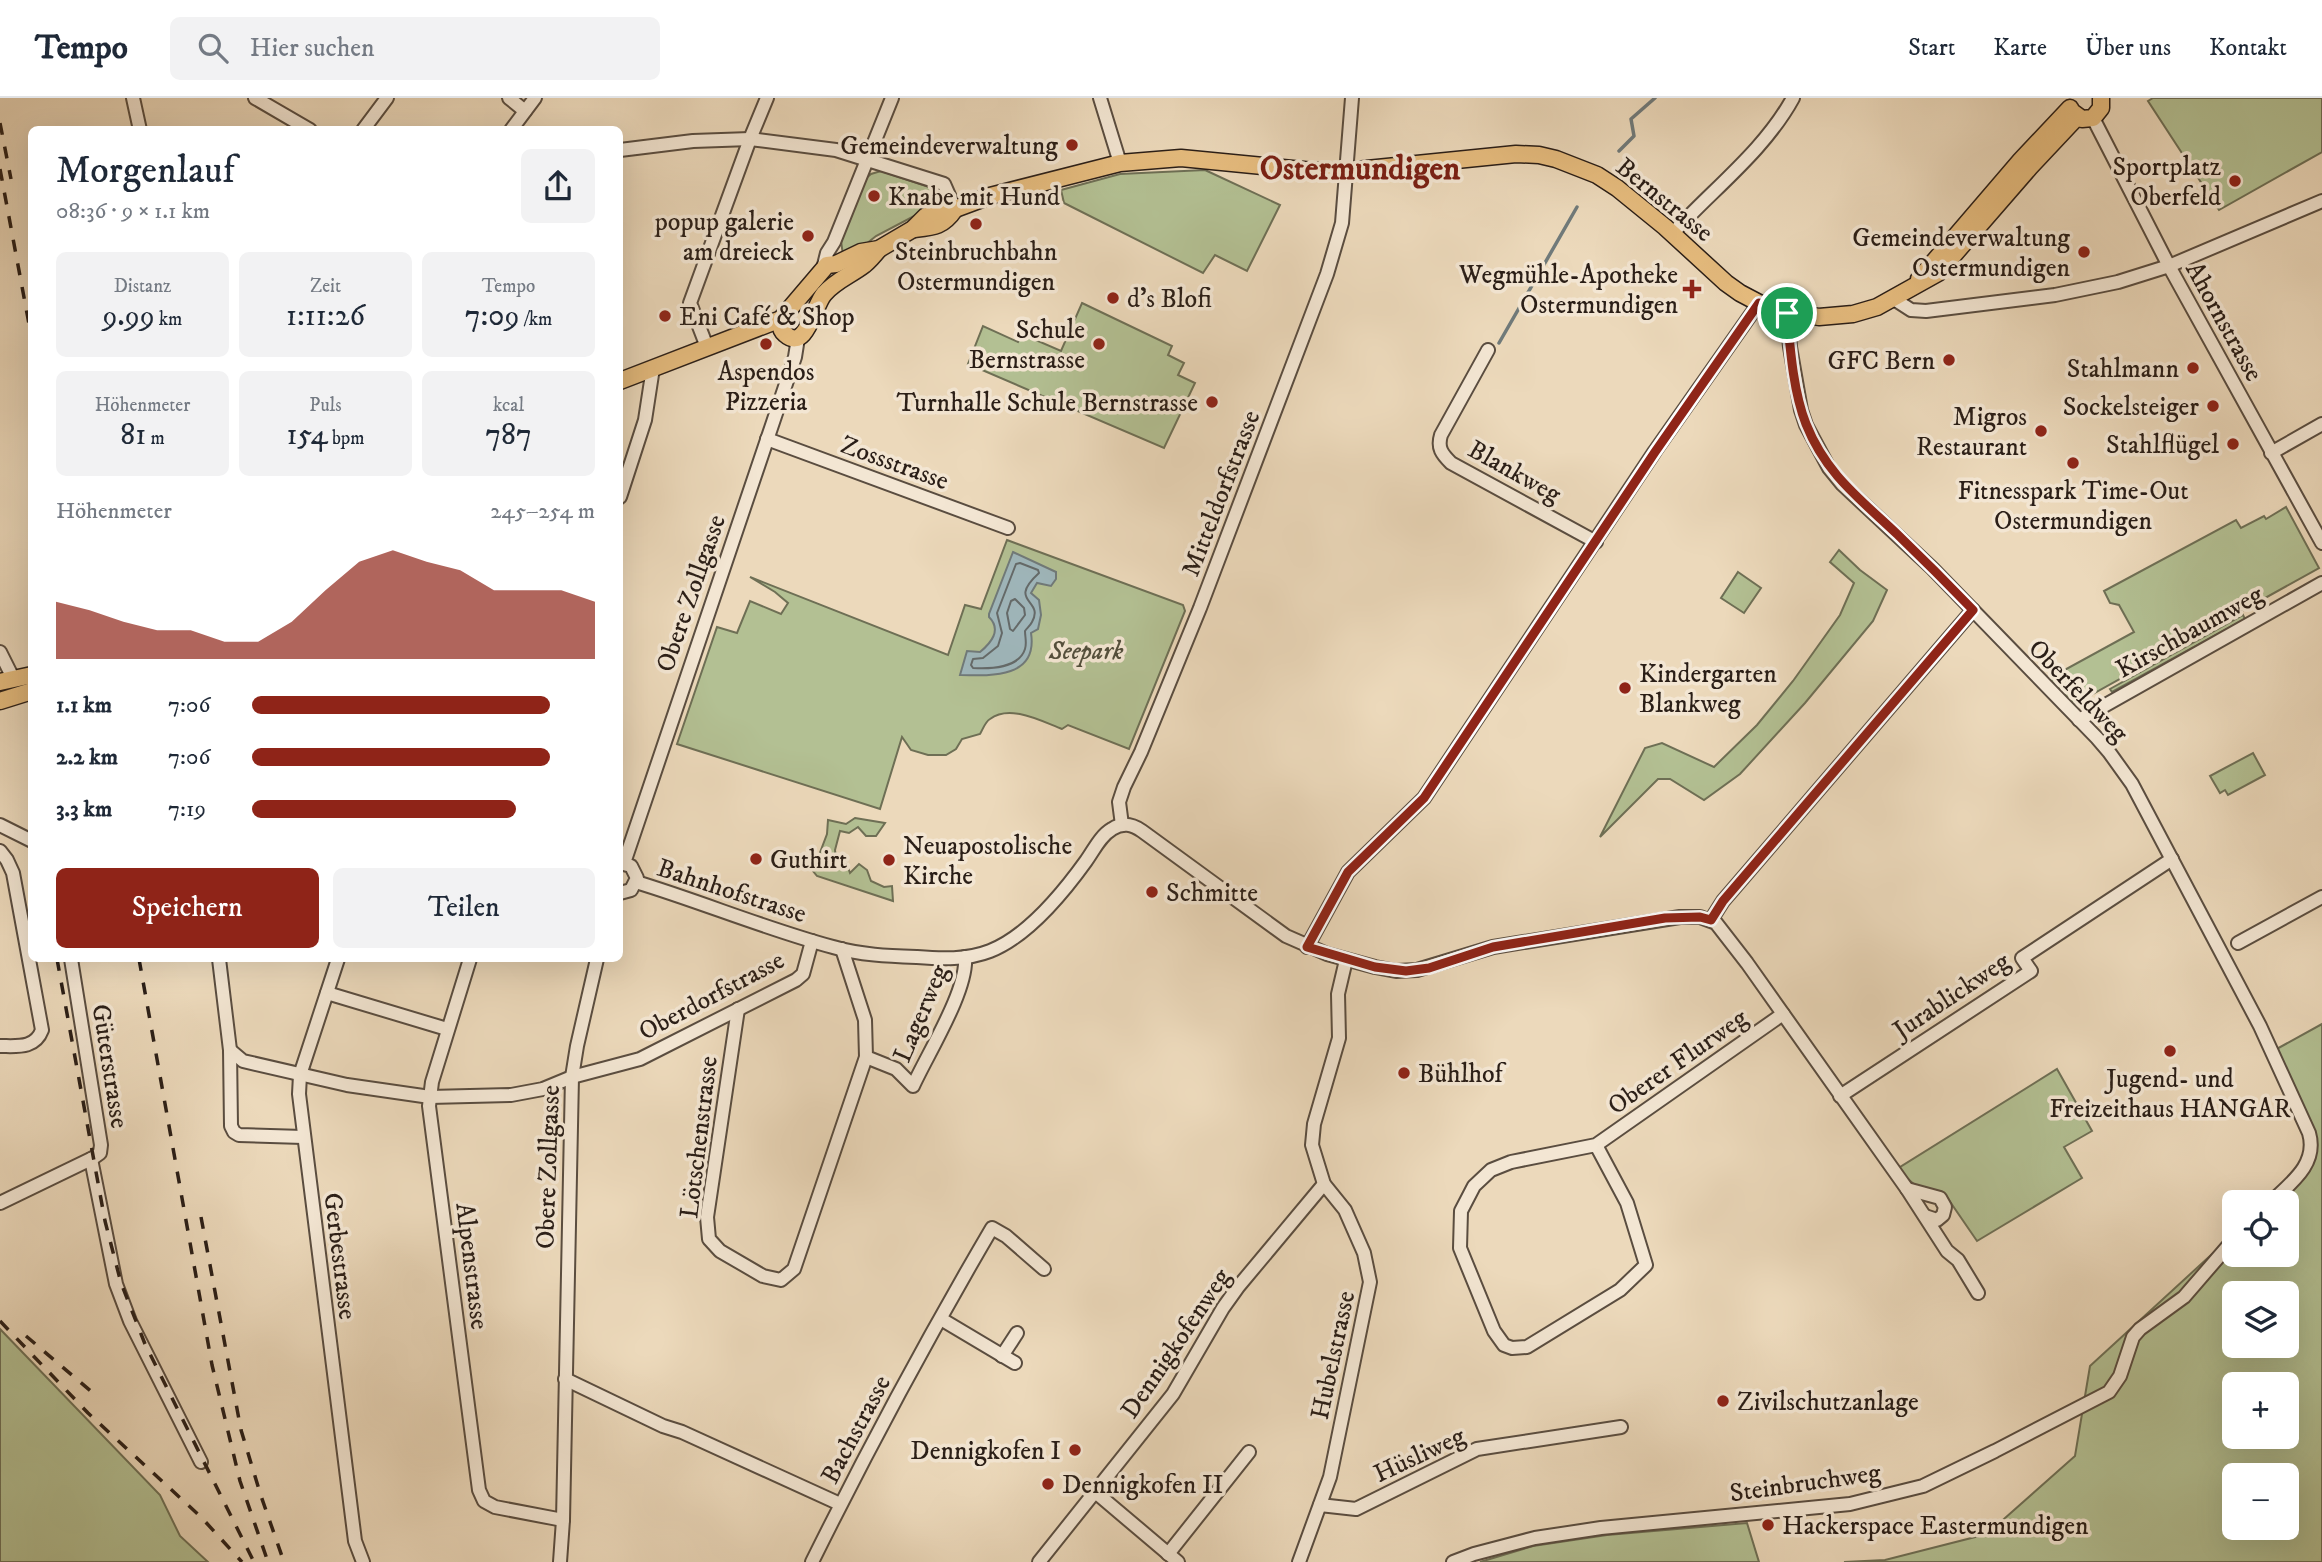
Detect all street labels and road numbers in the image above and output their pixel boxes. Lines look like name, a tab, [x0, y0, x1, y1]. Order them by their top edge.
street label: Bernstrasse	[1608, 151, 1720, 250]
street label: Ahornstrasse	[2177, 256, 2270, 387]
street label: Mitteldorfstrasse	[1175, 406, 1268, 581]
street label: Zossstrasse	[836, 429, 953, 498]
street label: Blankweg	[1462, 433, 1567, 512]
street label: Obere Zollgasse	[649, 511, 734, 676]
street label: Kirschbaumweg	[2110, 578, 2269, 686]
street label: Oberfeldweg	[2021, 633, 2135, 750]
street label: Bahnhofstrasse	[653, 852, 810, 931]
street label: Oberdorfstrasse	[633, 944, 790, 1049]
street label: Jurablickweg	[1885, 945, 2017, 1048]
street label: Lagerweg	[886, 959, 957, 1068]
street label: Güterstrasse	[83, 1002, 136, 1131]
street label: Oberer Flurweg	[1602, 1002, 1754, 1123]
street label: Lötschenstrasse	[673, 1054, 726, 1220]
street label: Obere Zollgasse	[529, 1084, 568, 1250]
street label: Gerbestrasse	[315, 1191, 364, 1321]
street label: Alpenstrasse	[447, 1201, 496, 1332]
street label: Dennigkofenweg	[1114, 1262, 1239, 1425]
street label: Hubelstrasse	[1304, 1288, 1363, 1423]
street label: Bachstrasse	[814, 1370, 899, 1490]
street label: Hüsliweg	[1369, 1420, 1471, 1491]
street label: Steinbruchweg	[1728, 1457, 1883, 1510]

